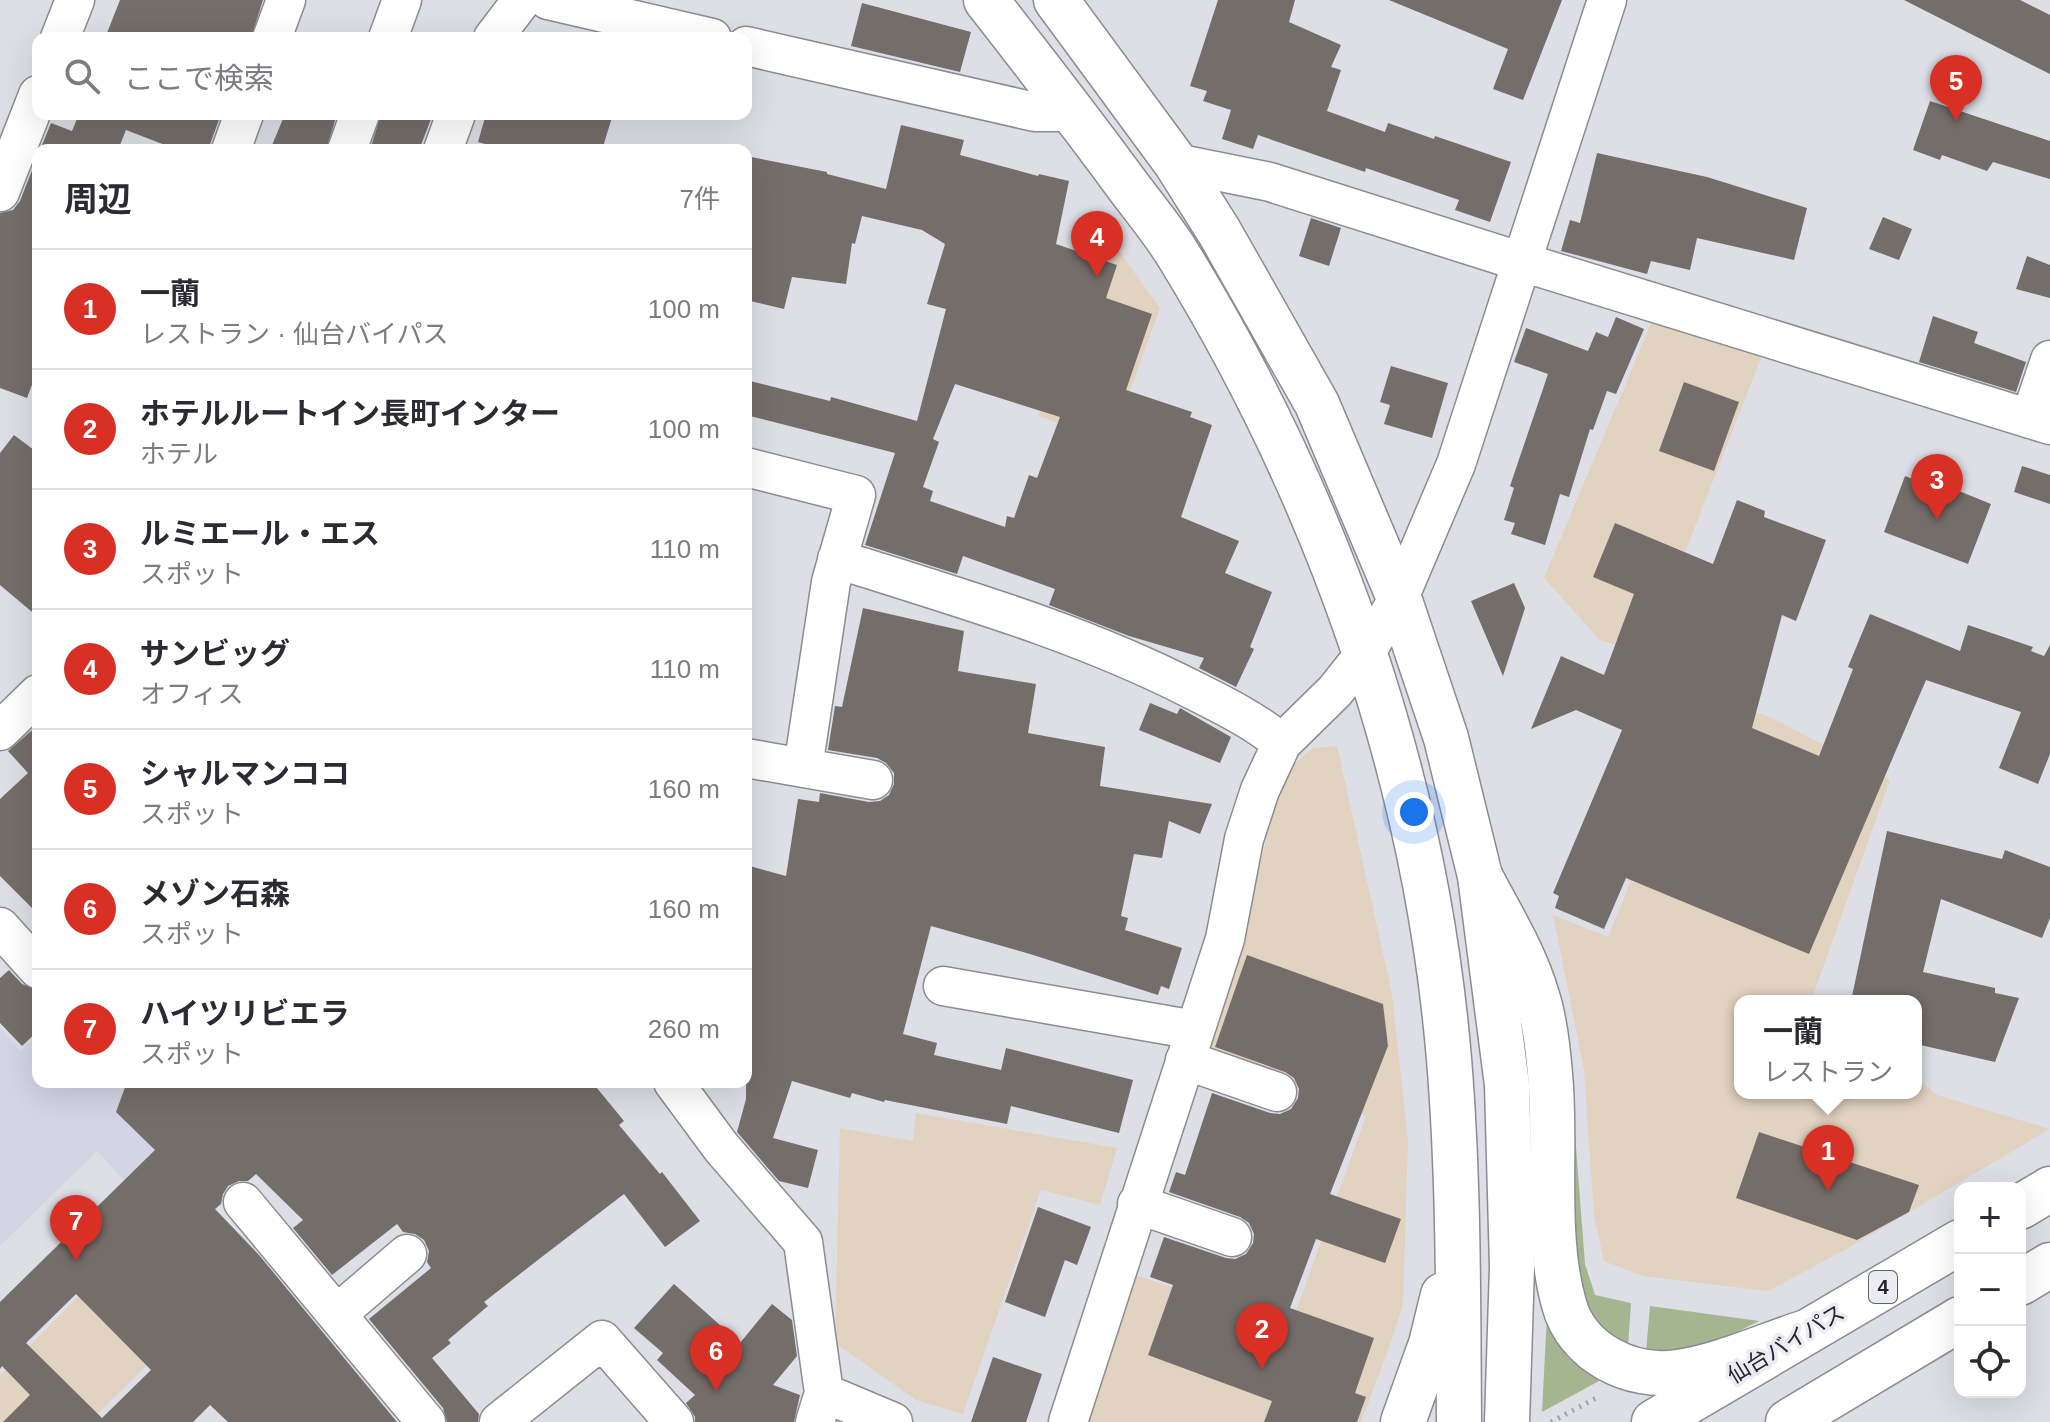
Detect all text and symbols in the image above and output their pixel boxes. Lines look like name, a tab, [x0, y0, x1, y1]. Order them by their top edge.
search box	[32, 32, 752, 120]
icon: search	[60, 54, 104, 98]
pin: 5	[1930, 55, 1982, 121]
text: ここで検索	[124, 62, 274, 95]
text: 周辺	[64, 180, 132, 218]
text: 7件	[680, 184, 720, 214]
pin: 4	[1071, 211, 1123, 277]
text: 一蘭	[140, 277, 200, 310]
text: 1	[83, 294, 97, 324]
text: 100 m	[648, 294, 720, 324]
text: レストラン · 仙台バイパス	[140, 319, 449, 349]
text: ホテルルートイン長町インター	[140, 397, 560, 430]
text: 2	[83, 414, 97, 444]
text: 100 m	[648, 414, 720, 444]
text: ホテル	[140, 439, 218, 469]
pin: 3	[1911, 454, 1963, 520]
text: ルミエール・エス	[140, 517, 380, 550]
text: 3	[83, 534, 97, 564]
text: 110 m	[650, 534, 720, 564]
text: スポット	[140, 559, 244, 589]
text: サンビッグ	[140, 637, 290, 670]
text: 4	[83, 654, 97, 684]
text: 110 m	[650, 654, 720, 684]
text: オフィス	[140, 679, 243, 709]
text: シャルマンココ	[140, 757, 350, 790]
text: 5	[83, 774, 97, 804]
text: 160 m	[648, 774, 720, 804]
your location	[1394, 792, 1434, 832]
text: スポット	[140, 799, 244, 829]
text: メゾン石森	[140, 877, 290, 910]
text: 6	[83, 894, 97, 924]
text: 160 m	[648, 894, 720, 924]
text: スポット	[140, 919, 244, 949]
popup	[1734, 995, 1922, 1099]
text: ハイツリビエラ	[140, 997, 349, 1030]
text: 7	[83, 1014, 97, 1044]
text: 260 m	[648, 1014, 720, 1044]
text: 一蘭	[1763, 1015, 1823, 1048]
text: スポット	[140, 1039, 244, 1069]
text: レストラン	[1763, 1057, 1893, 1087]
pin: 1	[1802, 1125, 1854, 1191]
map controls	[1954, 1182, 2026, 1398]
button: +	[1954, 1182, 2026, 1254]
pin: 7	[50, 1195, 102, 1261]
button: −	[1954, 1254, 2026, 1326]
road number: 4	[1869, 1271, 1897, 1303]
street label: 仙台バイパス	[1723, 1299, 1849, 1389]
pin: 2	[1236, 1303, 1288, 1369]
pin: 6	[690, 1325, 742, 1391]
button: locate	[1954, 1326, 2026, 1398]

